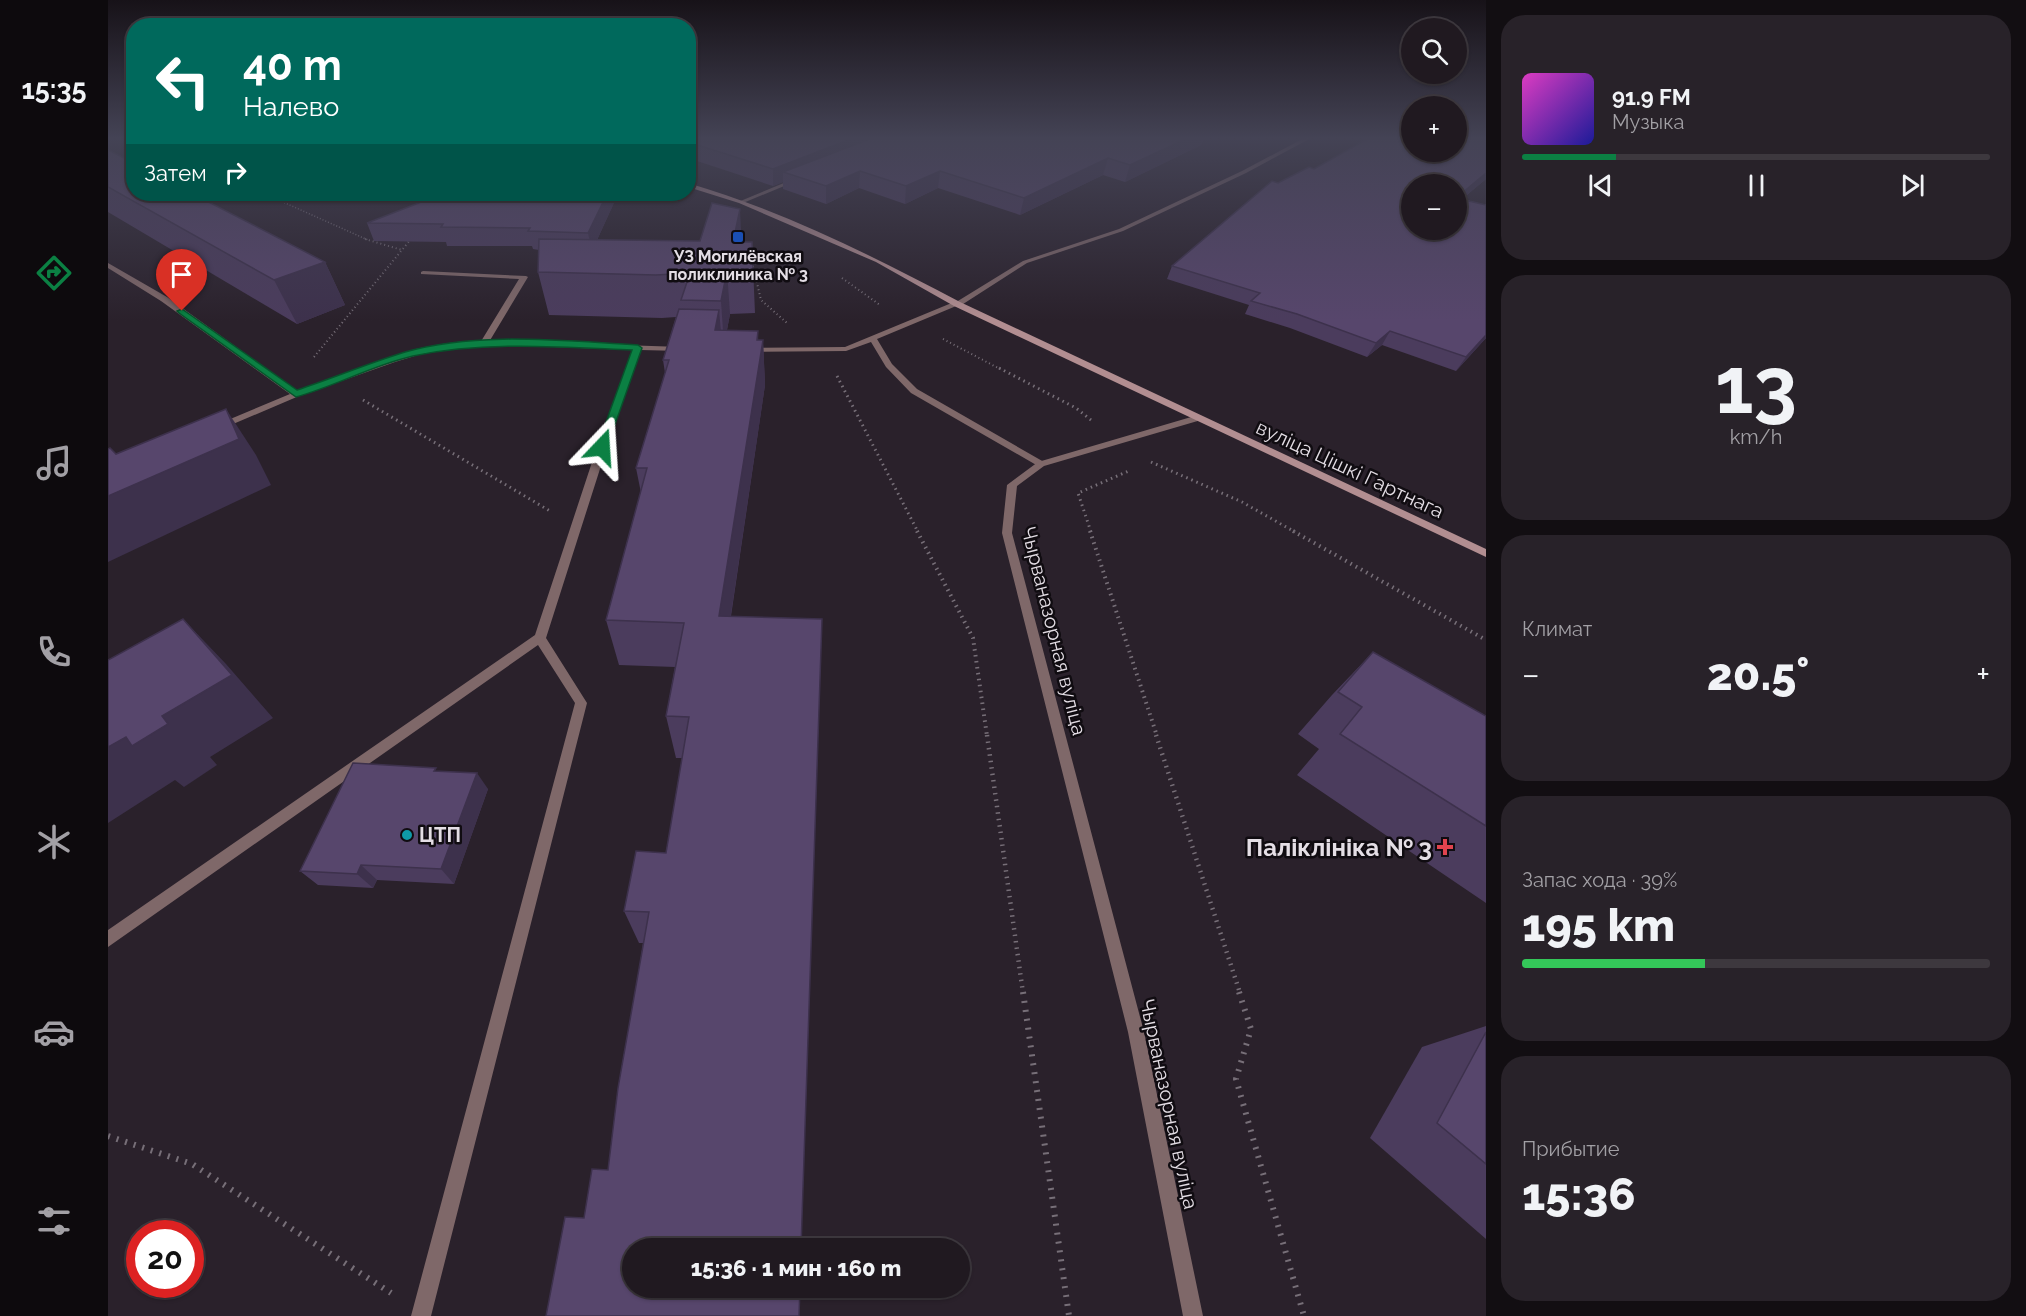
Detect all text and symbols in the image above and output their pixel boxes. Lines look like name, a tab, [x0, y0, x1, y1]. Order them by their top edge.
map controls	[1401, 18, 1467, 240]
button: search	[1401, 18, 1467, 84]
text: 40 m	[243, 41, 342, 90]
icon: left	[144, 42, 222, 120]
text: 15:35	[22, 74, 87, 105]
text: 91.9 FM	[1612, 84, 1691, 110]
text: Налево	[243, 91, 339, 122]
button: +	[1401, 96, 1467, 162]
text: Музыка	[1612, 110, 1684, 134]
icon: right	[219, 156, 252, 189]
text: Затем	[144, 160, 207, 186]
icon: previous	[1584, 169, 1617, 202]
icon: pause	[1740, 169, 1773, 202]
icon: next	[1896, 169, 1929, 202]
button: −	[1401, 174, 1467, 240]
marker: УЗ Могилёвская поликлиника № 3	[731, 230, 745, 244]
place label: УЗ Могилёвская поликлиника № 3	[668, 247, 808, 284]
pin	[156, 249, 207, 311]
icon: directions	[33, 252, 75, 294]
icon: arrive	[165, 258, 198, 291]
text: 13	[1715, 340, 1797, 431]
position arrow	[570, 415, 634, 479]
street label: вуліца Цішкі Гартнага	[1252, 415, 1448, 523]
text: km/h	[1730, 425, 1782, 449]
icon: music	[33, 442, 75, 484]
street label: Чырваназорная вуліца	[1016, 524, 1092, 738]
text: Климат	[1522, 617, 1592, 641]
icon: phone	[33, 631, 75, 673]
text: 20.5°	[1707, 648, 1809, 701]
text: −	[1522, 655, 1540, 694]
text: +	[1976, 655, 1990, 694]
icon: climate	[33, 821, 75, 863]
place label: ЦТП	[419, 823, 461, 847]
marker: ЦТП	[400, 828, 414, 842]
place label: Паліклініка № 3	[1246, 833, 1432, 862]
marker: Паліклініка № 3	[1436, 838, 1454, 856]
text: Запас хода · 39%	[1522, 868, 1677, 892]
text: 195 km	[1522, 899, 1675, 952]
street label: Чырваназорная вуліца	[1135, 997, 1203, 1211]
icon: car	[33, 1011, 75, 1053]
text: Прибытие	[1522, 1137, 1619, 1161]
text: 15:36	[1522, 1168, 1636, 1221]
icon: filters	[33, 1200, 75, 1242]
speed limit sign: 20	[126, 1220, 204, 1298]
text: 15:36 · 1 мин · 160 m	[691, 1255, 901, 1281]

